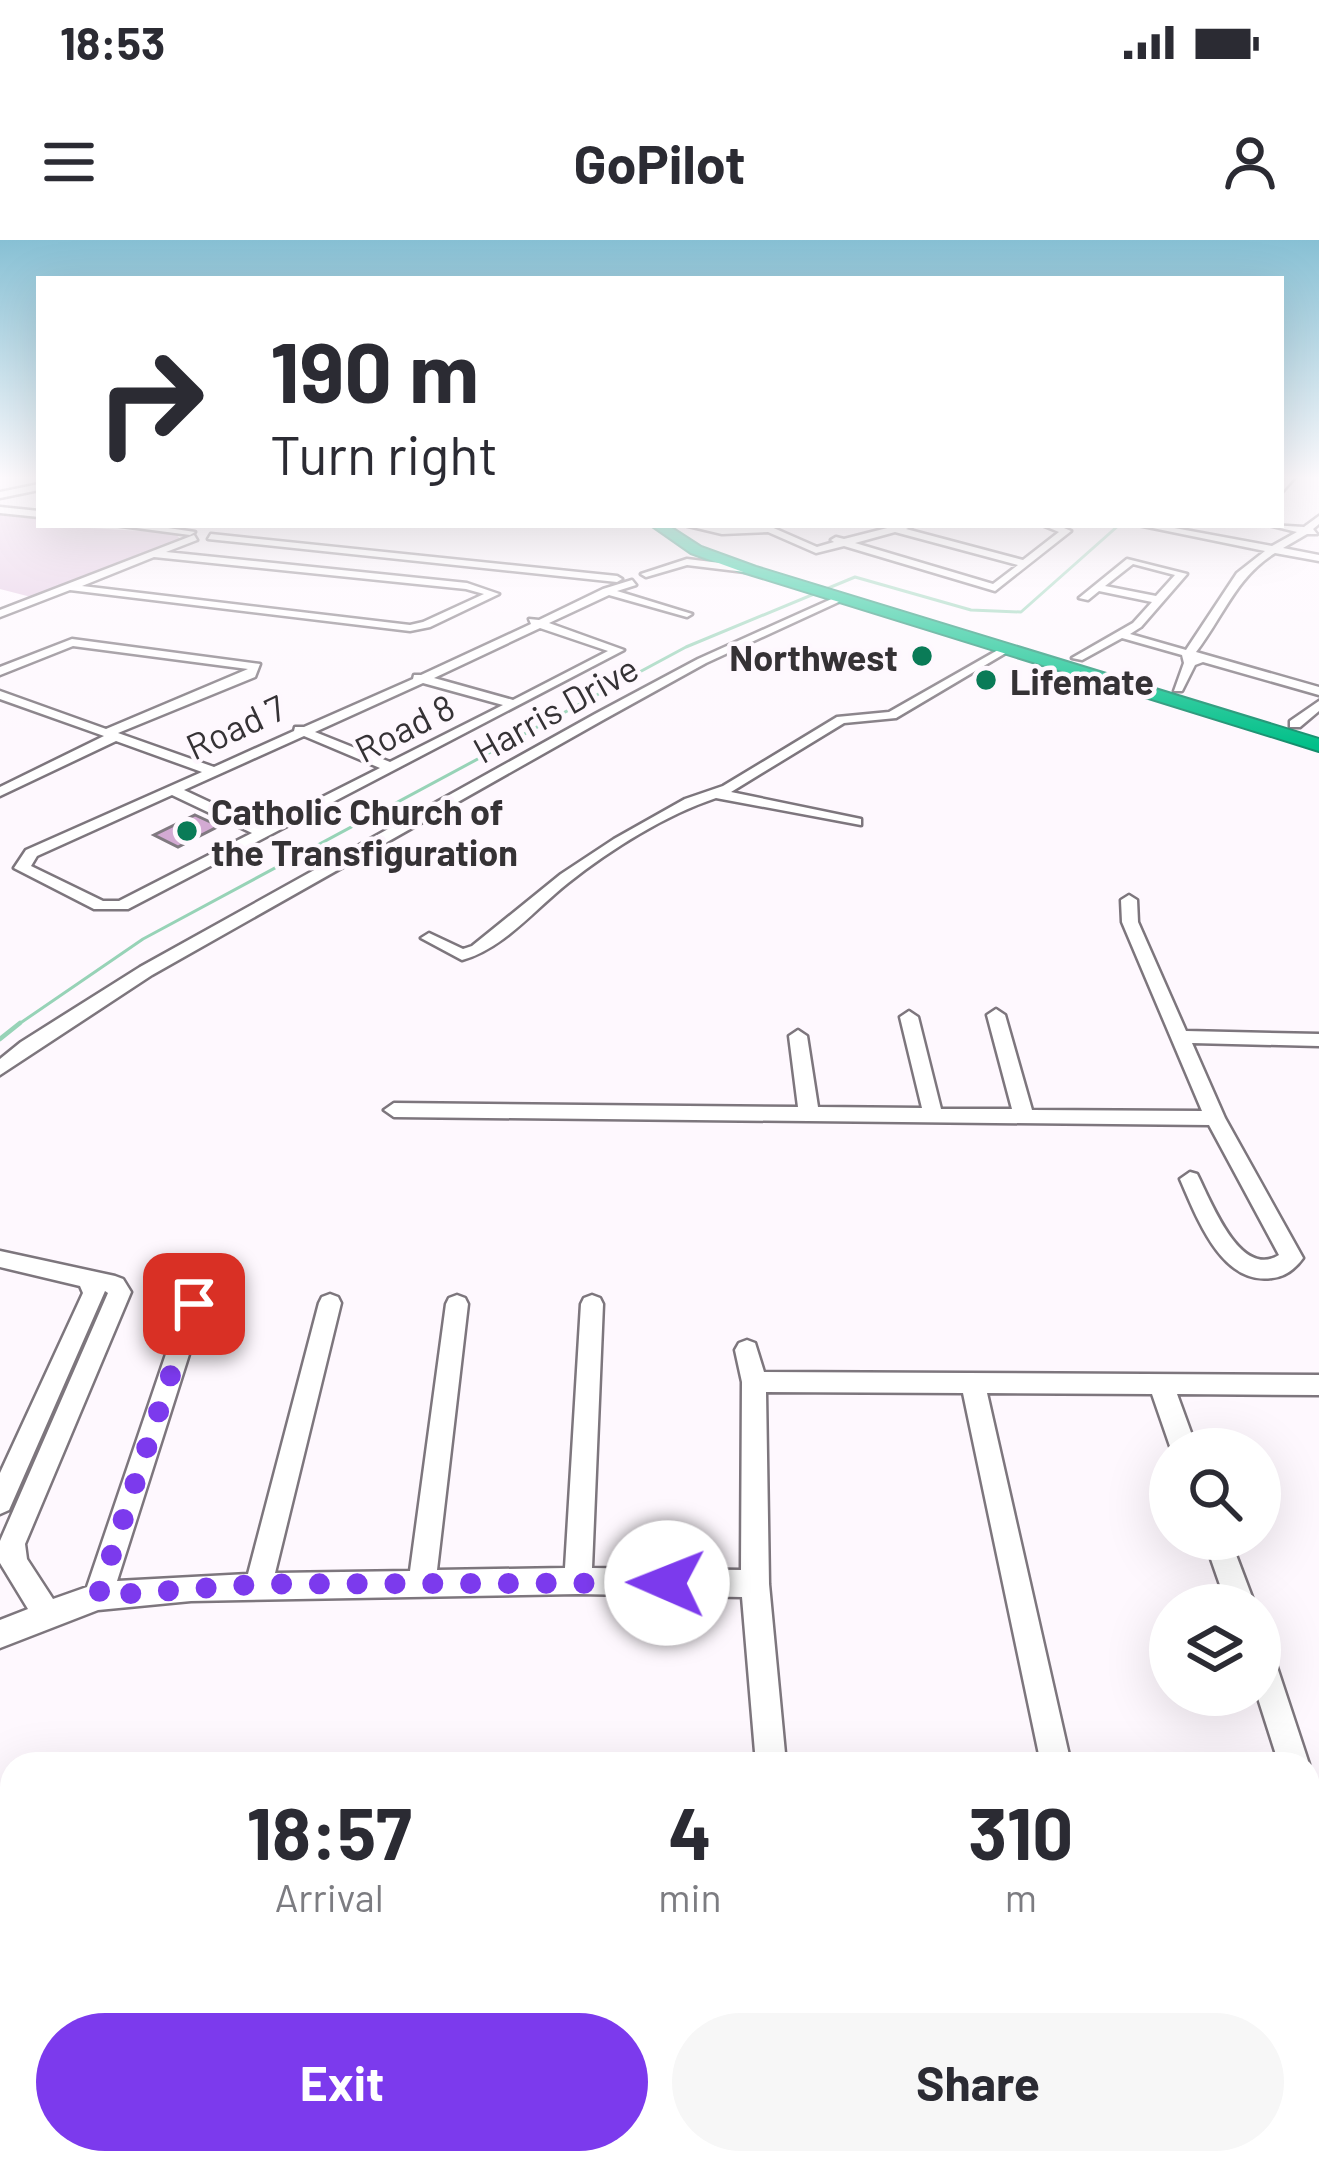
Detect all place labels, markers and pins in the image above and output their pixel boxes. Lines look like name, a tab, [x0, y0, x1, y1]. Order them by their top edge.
place label: Northwest	[729, 635, 898, 678]
marker: Northwest	[909, 643, 935, 669]
place label: Lifemate	[1010, 659, 1154, 702]
marker: Lifemate	[973, 667, 999, 693]
place label: Catholic Church of the Transfiguration	[211, 789, 518, 873]
marker: Catholic Church of the Transfiguration	[174, 818, 200, 844]
pin	[143, 1253, 245, 1355]

